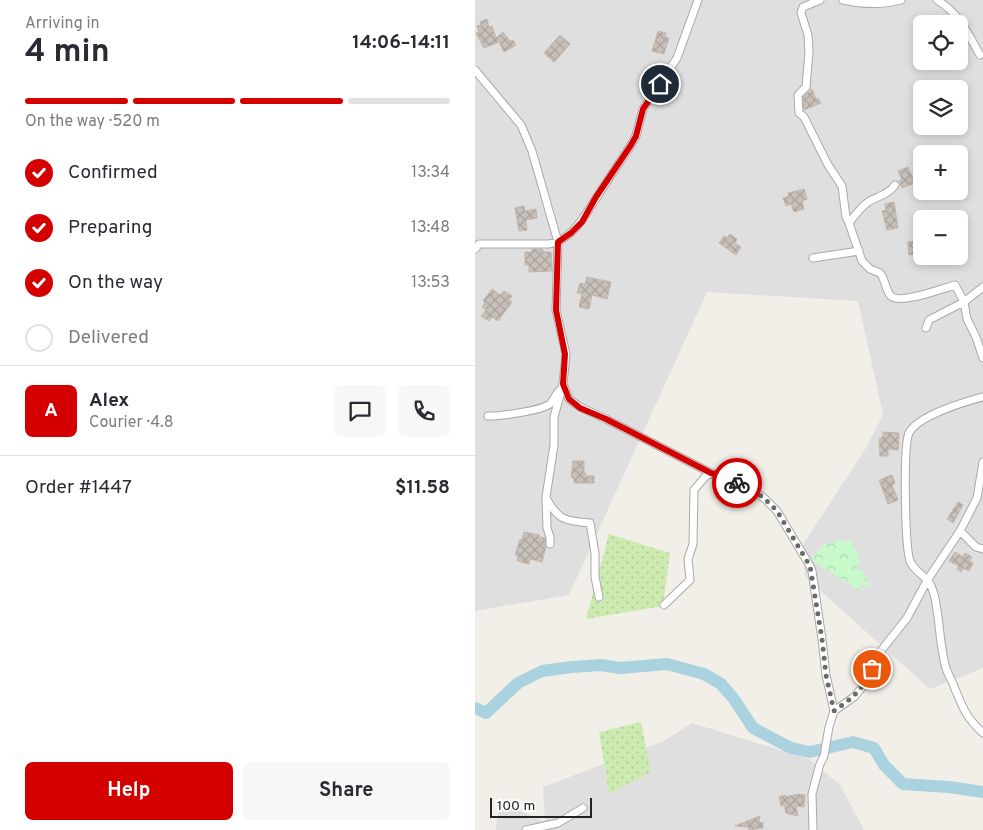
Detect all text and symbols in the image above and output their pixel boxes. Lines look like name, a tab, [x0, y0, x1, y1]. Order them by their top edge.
text: Arriving in	[25, 14, 100, 34]
map controls	[913, 15, 968, 265]
button: locate	[913, 15, 968, 70]
text: 14:06–14:11	[352, 31, 450, 55]
text: 4 min	[25, 33, 110, 73]
pin	[639, 63, 681, 105]
icon: home	[646, 70, 674, 98]
button: layers	[913, 80, 968, 135]
text: On the way · 520 m	[25, 112, 160, 132]
button: +	[913, 145, 968, 200]
icon: check	[25, 159, 53, 187]
text: Confirmed	[68, 161, 158, 185]
text: 13:34	[411, 163, 450, 183]
button: −	[913, 210, 968, 265]
icon: check	[25, 214, 53, 242]
text: Preparing	[68, 216, 152, 240]
text: 13:48	[411, 218, 450, 238]
icon: check	[25, 269, 53, 297]
text: On the way	[68, 271, 163, 295]
text: 13:53	[411, 273, 450, 293]
text: Delivered	[68, 326, 149, 350]
button: chat	[334, 385, 386, 437]
button: phone	[398, 385, 450, 437]
text: Alex	[89, 389, 129, 413]
text: A	[44, 399, 58, 423]
text: Courier · 4.8	[89, 413, 173, 433]
courier	[712, 458, 762, 508]
icon: bike	[723, 469, 751, 497]
text: Order #1447	[25, 476, 132, 500]
text: $11.58	[395, 476, 450, 500]
pin	[851, 648, 893, 690]
icon: bag	[858, 655, 886, 683]
button: Help	[25, 762, 233, 820]
button: Share	[243, 762, 450, 820]
scale bar	[490, 795, 593, 818]
text: 100 m	[497, 798, 535, 815]

